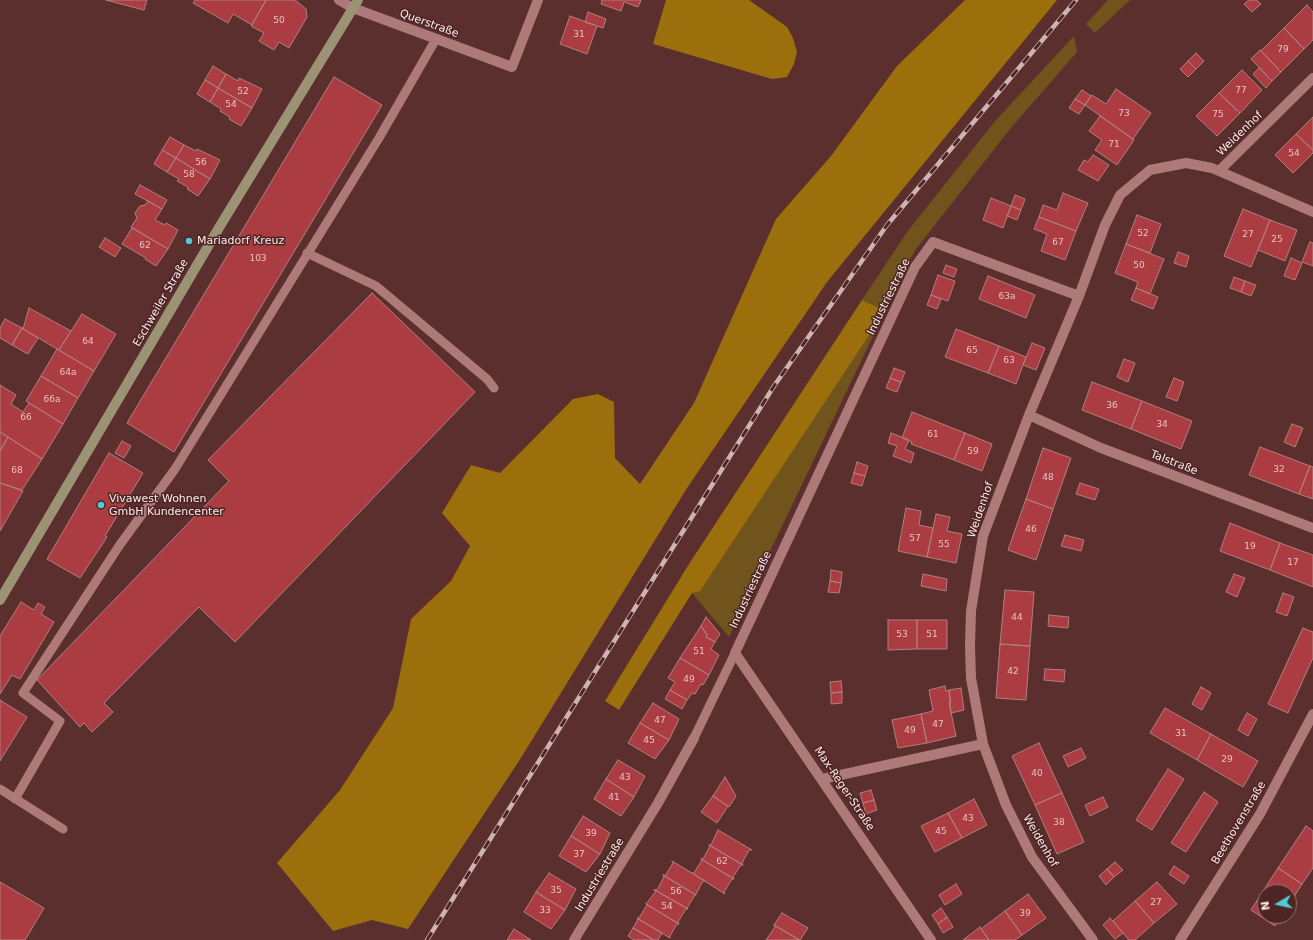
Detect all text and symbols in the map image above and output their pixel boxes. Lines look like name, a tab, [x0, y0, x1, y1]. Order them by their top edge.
street label: Querstraße	[398, 7, 460, 41]
house number: 50	[273, 16, 285, 26]
house number: 31	[573, 30, 585, 40]
house number: 79	[1277, 45, 1289, 55]
house number: 77	[1235, 86, 1247, 96]
house number: 52	[237, 87, 249, 97]
house number: 54	[225, 100, 237, 110]
house number: 73	[1118, 109, 1130, 119]
street label: Weidenhof	[1214, 109, 1266, 159]
house number: 75	[1212, 110, 1224, 120]
house number: 71	[1108, 140, 1120, 150]
house number: 54	[1288, 149, 1300, 159]
house number: 56	[195, 158, 207, 168]
house number: 58	[183, 170, 195, 180]
house number: 52	[1137, 229, 1149, 239]
house number: 27	[1242, 230, 1254, 240]
place label: Mariadorf Kreuz	[197, 234, 284, 248]
house number: 25	[1271, 235, 1283, 245]
marker: Mariadorf Kreuz	[184, 236, 194, 246]
house number: 67	[1052, 238, 1064, 248]
house number: 62	[139, 241, 151, 251]
house number: 103	[249, 254, 267, 264]
street label: Eschweiler Straße	[131, 257, 191, 349]
street label: Industriestraße	[865, 257, 913, 337]
house number: 50	[1133, 261, 1145, 271]
house number: 63a	[999, 292, 1015, 302]
house number: 64	[82, 337, 94, 347]
house number: 65	[966, 346, 978, 356]
house number: 63	[1003, 356, 1015, 366]
house number: 64a	[60, 368, 76, 378]
house number: 66a	[44, 395, 60, 405]
house number: 36	[1106, 401, 1118, 411]
house number: 66	[20, 413, 32, 423]
house number: 34	[1156, 420, 1168, 430]
house number: 61	[927, 430, 939, 440]
house number: 59	[967, 447, 979, 457]
street label: Talstraße	[1148, 448, 1200, 478]
house number: 32	[1273, 465, 1285, 475]
house number: 68	[11, 466, 23, 476]
house number: 48	[1042, 473, 1054, 483]
street label: Weidenhof	[965, 480, 997, 540]
place label: Vivawest Wohnen GmbH Kundencenter	[109, 492, 224, 518]
marker: Vivawest Wohnen GmbH Kundencenter	[96, 500, 106, 510]
house number: 46	[1025, 525, 1037, 535]
house number: 57	[909, 534, 921, 544]
house number: 55	[938, 540, 950, 550]
house number: 19	[1244, 542, 1256, 552]
street label: Industriestraße	[727, 549, 775, 631]
house number: 17	[1287, 558, 1299, 568]
house number: 44	[1011, 613, 1023, 623]
house number: 53	[896, 630, 908, 640]
house number: 51	[926, 630, 938, 640]
house number: 51	[693, 647, 705, 657]
house number: 42	[1007, 667, 1019, 677]
house number: 49	[683, 675, 695, 685]
house number: 47	[654, 716, 666, 726]
house number: 47	[932, 720, 944, 730]
house number: 49	[904, 726, 916, 736]
house number: 31	[1175, 729, 1187, 739]
house number: 45	[643, 736, 655, 746]
street label: Max-Reger-Straße	[811, 745, 877, 833]
house number: 29	[1221, 755, 1233, 765]
house number: 40	[1031, 769, 1043, 779]
house number: 43	[619, 773, 631, 783]
street label: Beethovenstraße	[1209, 779, 1269, 867]
house number: 41	[608, 793, 620, 803]
street label: Weidenhof	[1020, 812, 1060, 870]
house number: 43	[962, 814, 974, 824]
house number: 38	[1053, 818, 1065, 828]
house number: 45	[935, 827, 947, 837]
house number: 39	[585, 829, 597, 839]
street label: Industriestraße	[573, 836, 627, 914]
house number: 37	[573, 850, 585, 860]
house number: 62	[716, 857, 728, 867]
north arrow	[1257, 884, 1297, 924]
house number: 35	[550, 886, 562, 896]
house number: 56	[670, 887, 682, 897]
house number: 27	[1150, 898, 1162, 908]
text: N	[1259, 900, 1273, 911]
house number: 54	[661, 902, 673, 912]
house number: 33	[539, 906, 551, 916]
house number: 39	[1019, 909, 1031, 919]

